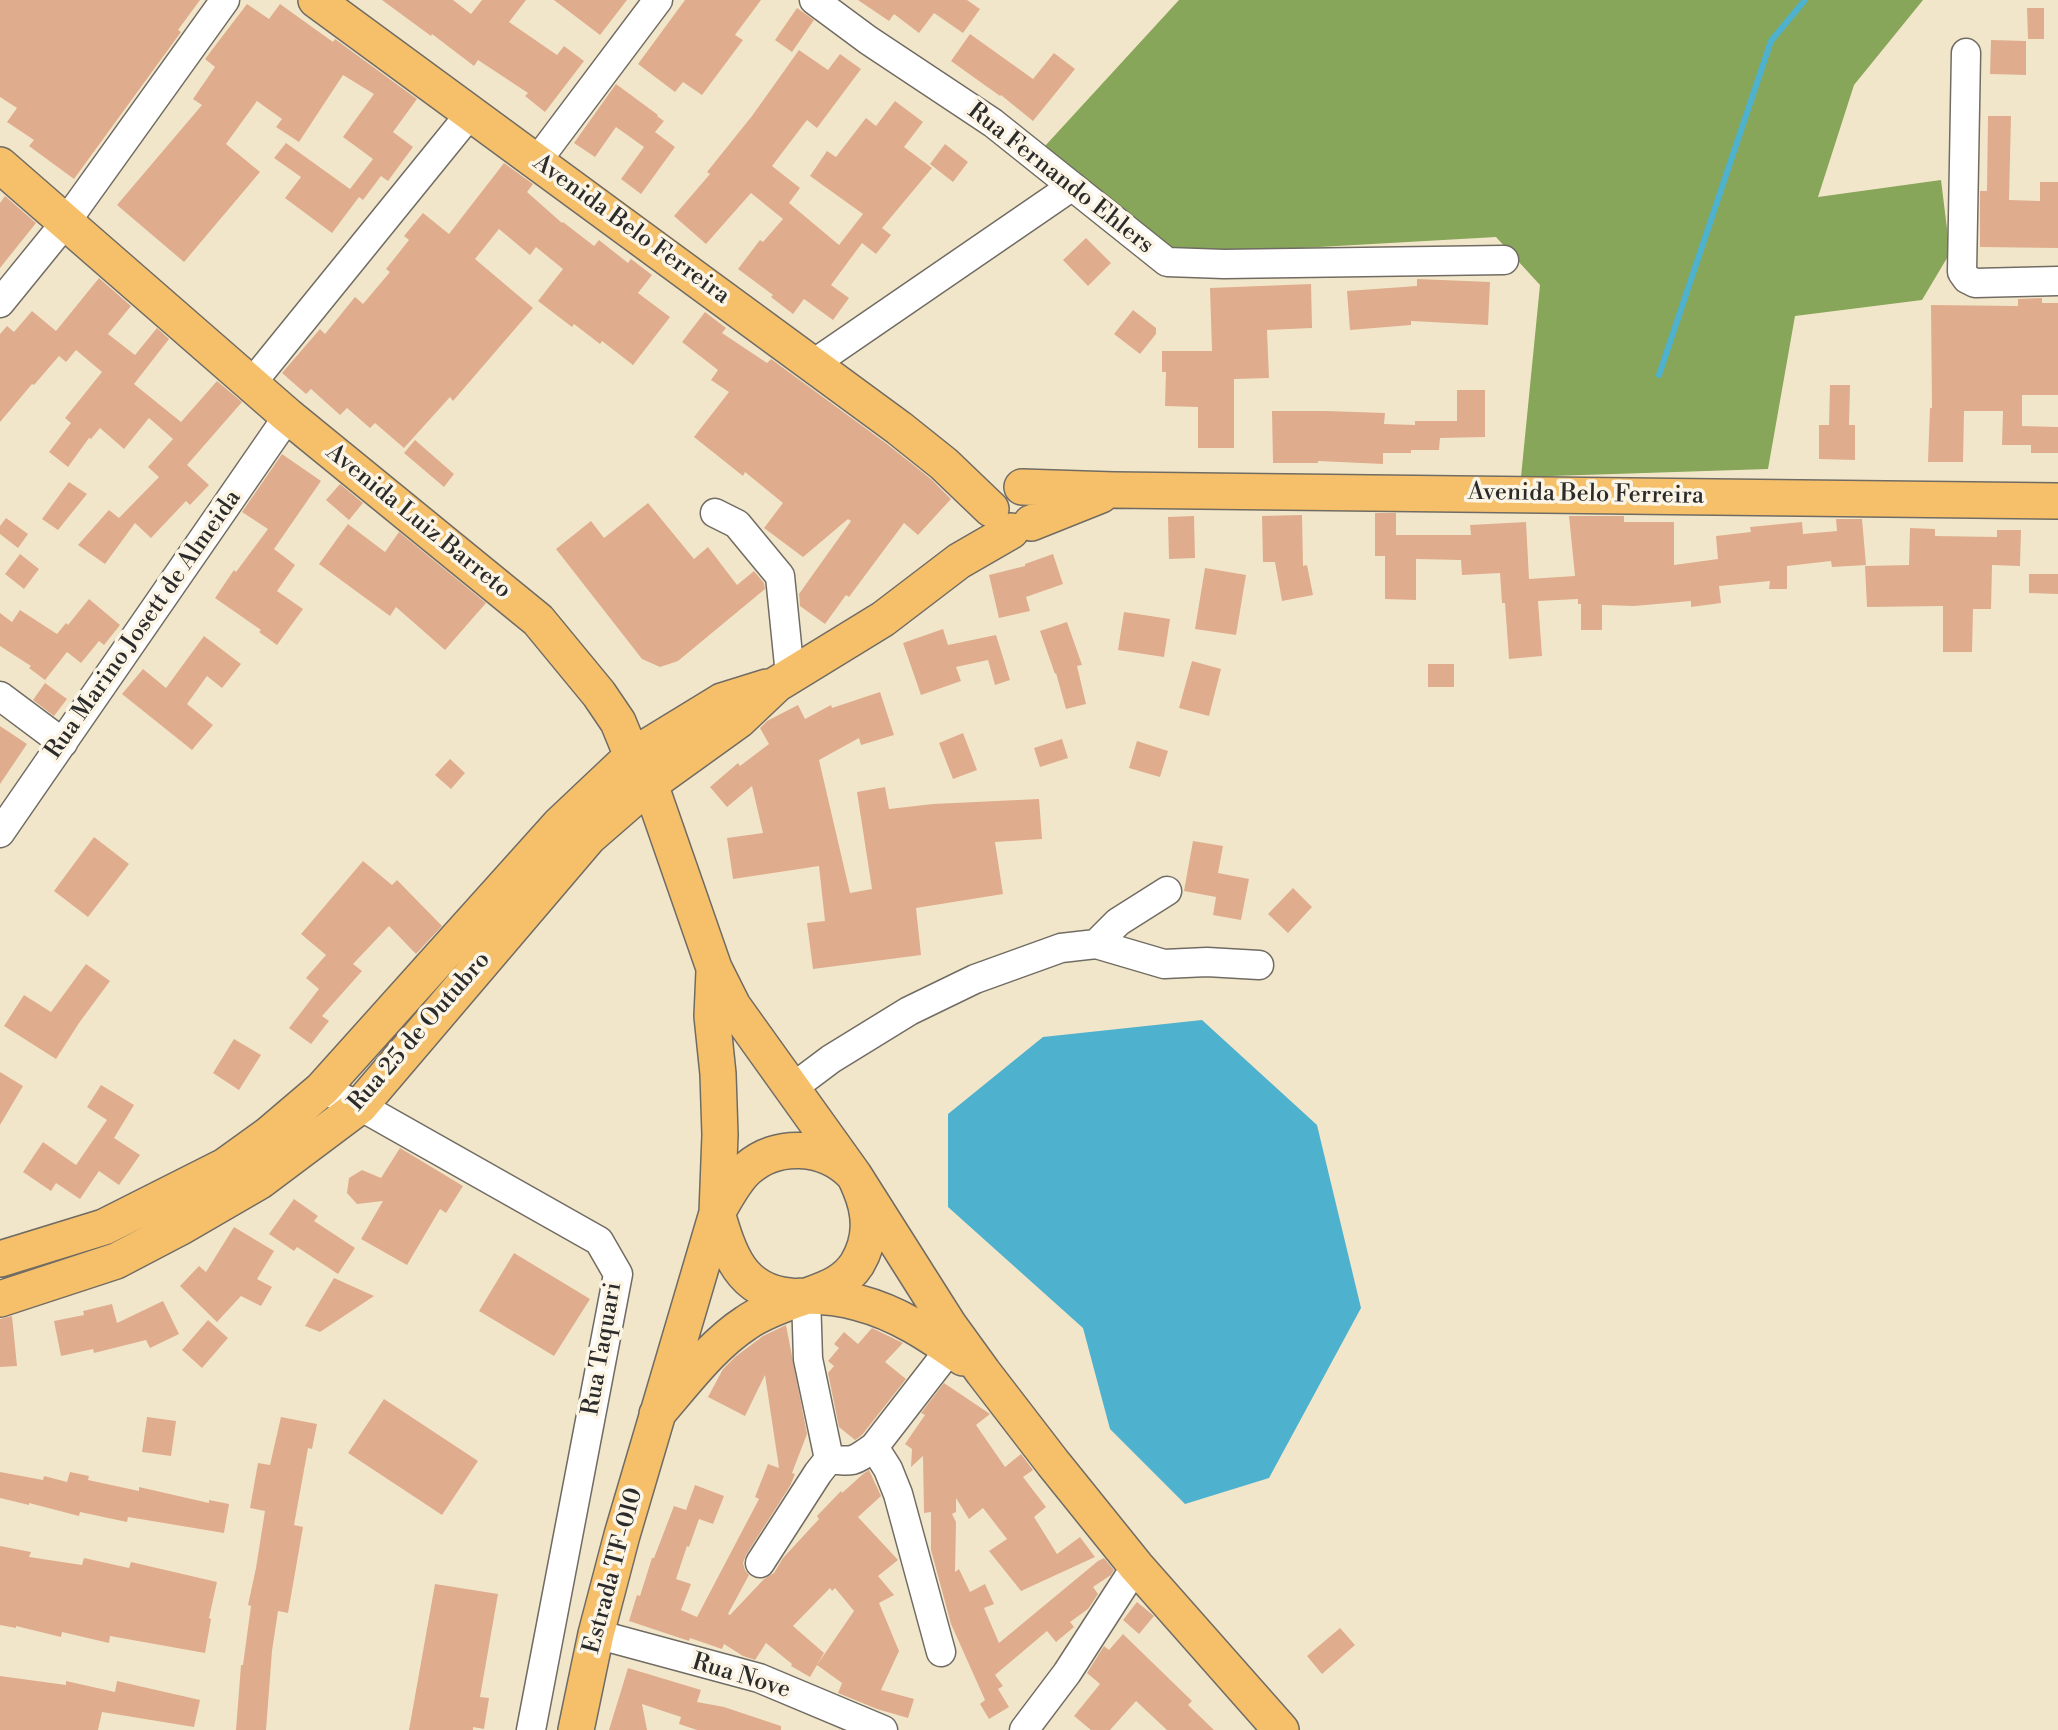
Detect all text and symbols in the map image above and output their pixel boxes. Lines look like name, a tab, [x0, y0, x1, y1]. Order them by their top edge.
street label: Rua Fernando Ehlers	[961, 97, 1159, 261]
street label: Avenida Belo Ferreira	[527, 149, 735, 311]
street label: Avenida Luiz Barreto	[320, 439, 516, 605]
street label: Avenida Belo Ferreira	[1468, 479, 1704, 511]
street label: Rua Marino Josett de Almeida	[40, 485, 248, 765]
street label: Rua 25 de Outubro	[343, 946, 497, 1118]
street label: Rua Taquari	[577, 1280, 629, 1418]
street label: Estrada TF-010	[578, 1485, 650, 1657]
street label: Rua Nove	[688, 1648, 794, 1706]

